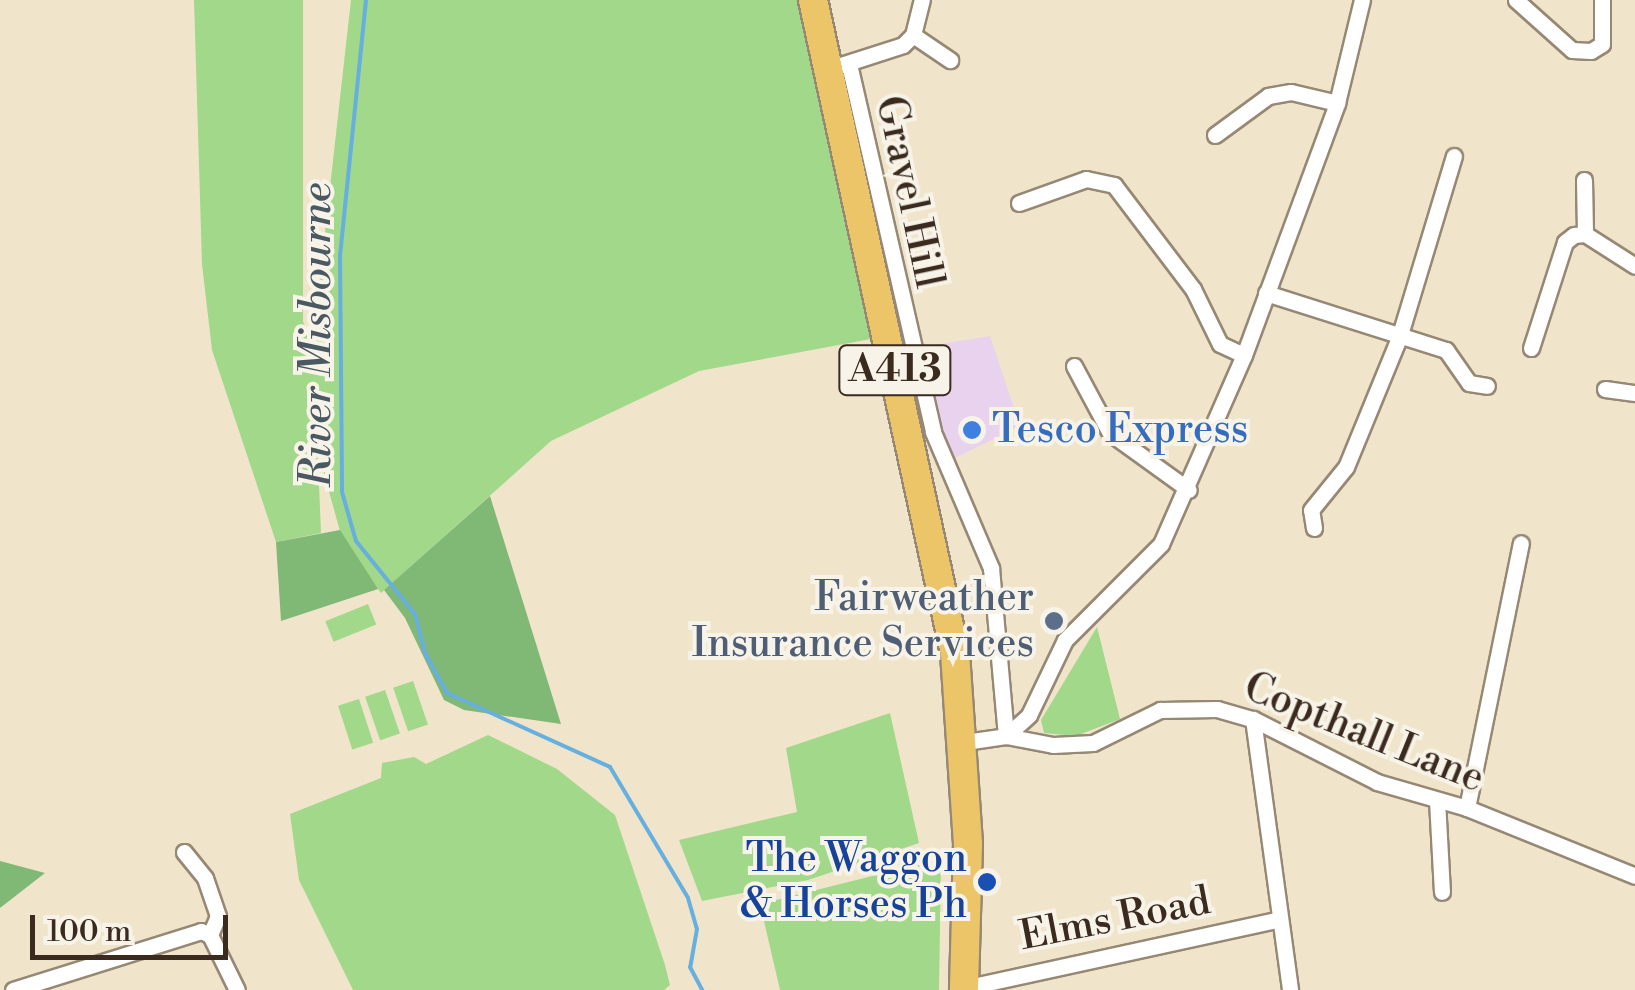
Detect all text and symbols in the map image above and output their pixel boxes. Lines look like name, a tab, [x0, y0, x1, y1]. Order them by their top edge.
street label: Gravel Hill	[865, 92, 953, 292]
water label: River Misbourne	[293, 183, 343, 487]
road number: A413	[838, 337, 952, 403]
place label: Tesco Express	[992, 406, 1248, 454]
marker: Tesco Express	[961, 419, 983, 441]
place label: Fairweather Insurance Services	[692, 574, 1034, 668]
marker: Fairweather Insurance Services	[1043, 610, 1065, 632]
street label: Copthall Lane	[1237, 663, 1491, 803]
place label: The Waggon & Horses Ph	[740, 835, 967, 929]
marker: The Waggon & Horses Ph	[976, 871, 998, 893]
street label: Elms Road	[1016, 877, 1214, 961]
scale bar	[35, 895, 232, 957]
text: 100 m	[47, 913, 131, 951]

